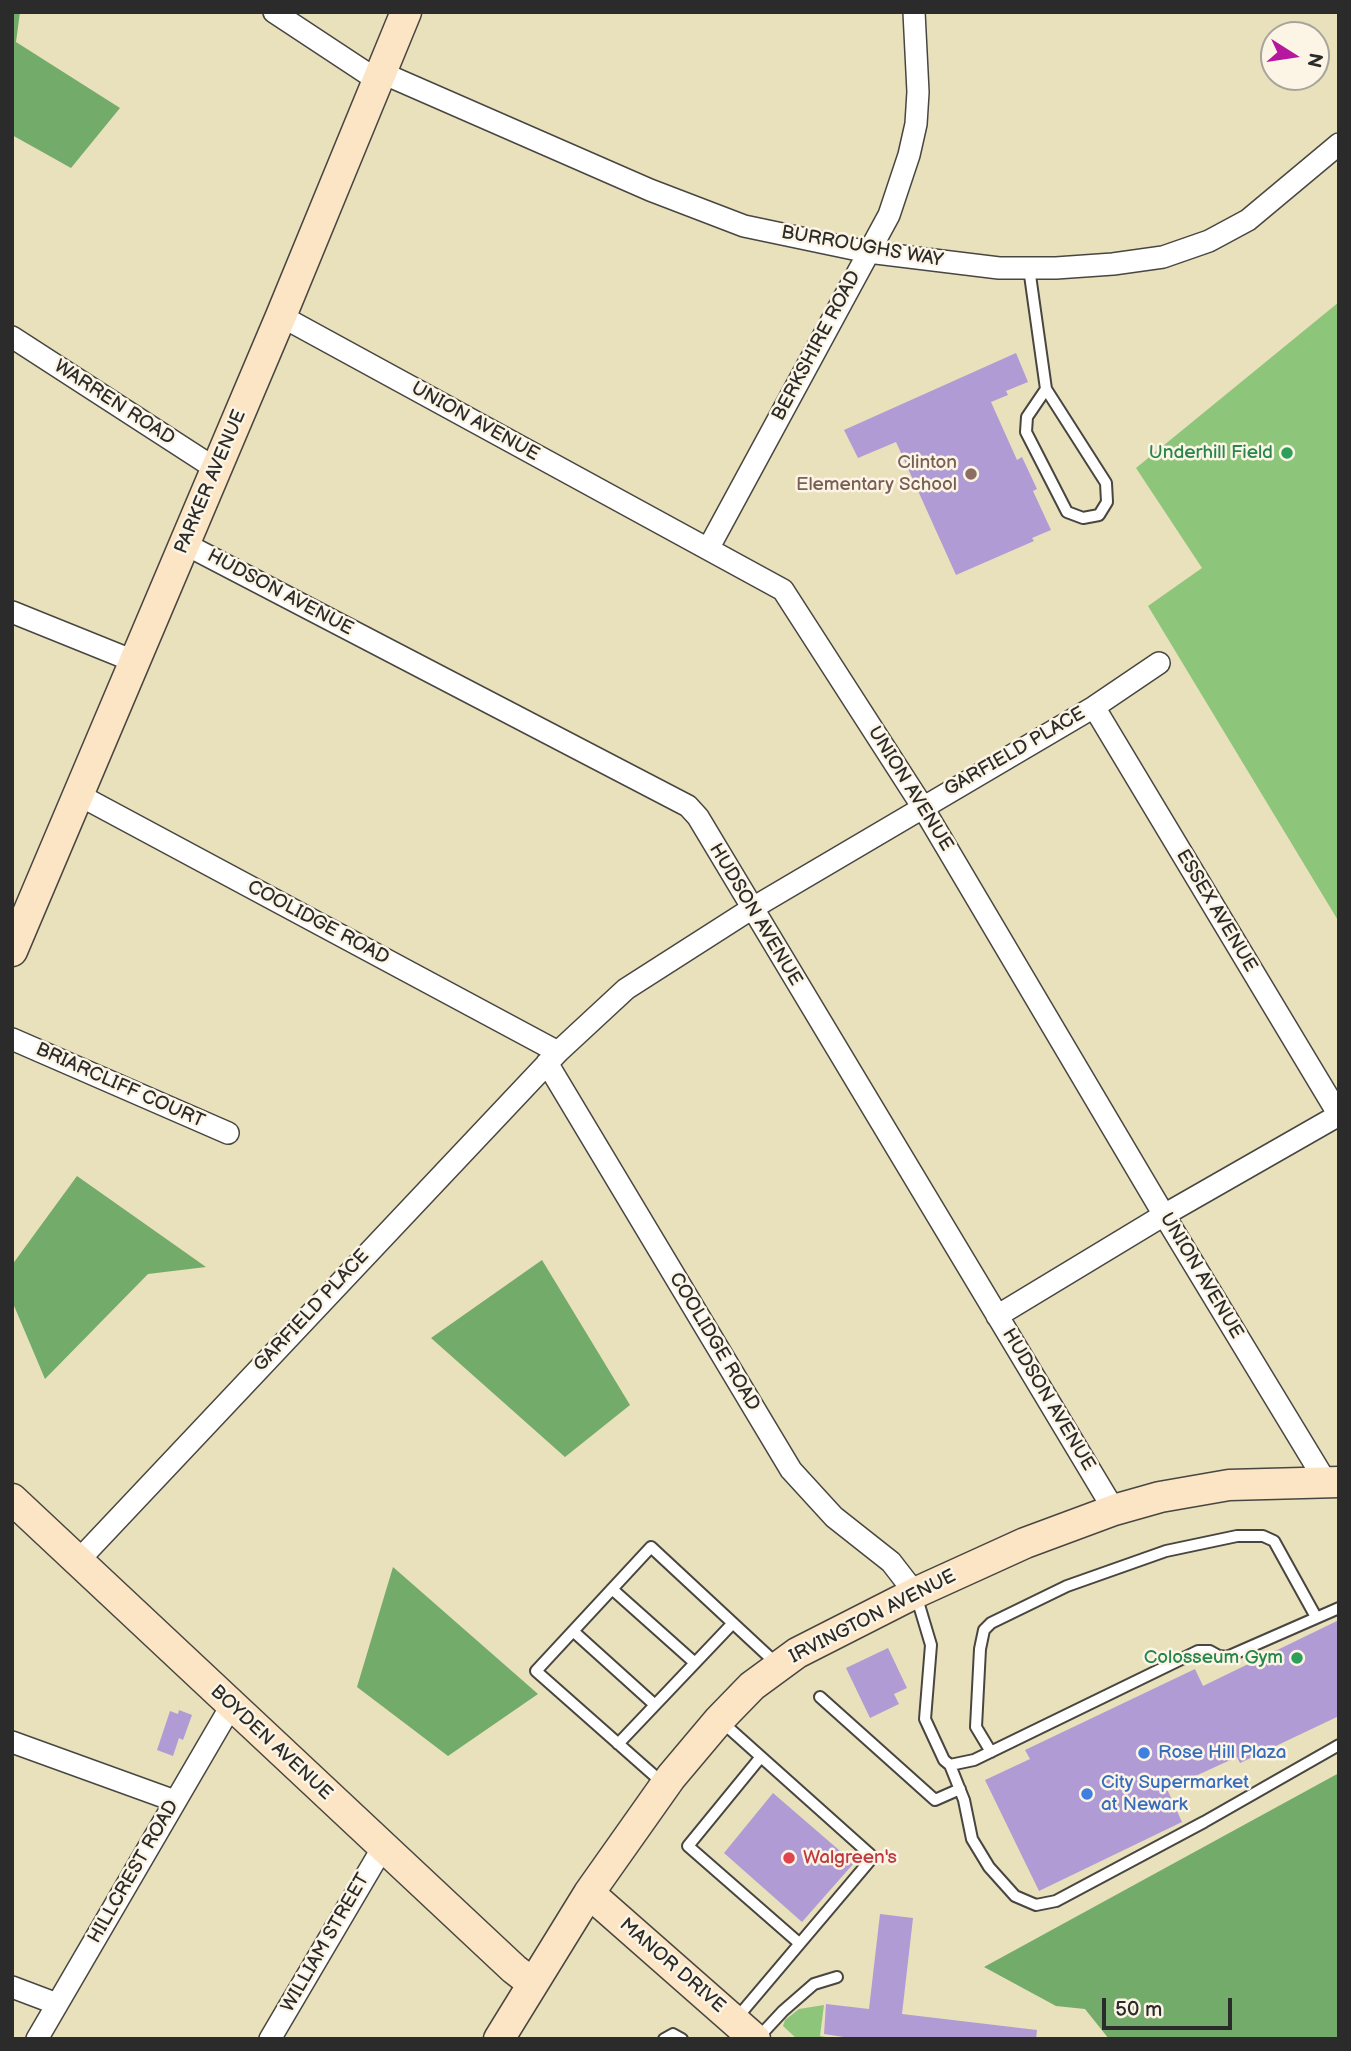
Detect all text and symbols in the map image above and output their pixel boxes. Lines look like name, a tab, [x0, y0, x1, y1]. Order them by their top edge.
north arrow	[1260, 21, 1330, 91]
text: N	[1301, 51, 1327, 69]
street label: BURROUGHS WAY	[779, 222, 945, 272]
street label: BERKSHIRE ROAD	[768, 267, 866, 425]
street label: WARREN ROAD	[49, 355, 179, 451]
street label: UNION AVENUE	[407, 377, 543, 467]
street label: PARKER AVENUE	[170, 407, 252, 557]
place label: Underhill Field	[1149, 442, 1273, 464]
marker: Underhill Field	[1279, 445, 1295, 461]
place label: Clinton Elementary School	[796, 452, 957, 496]
marker: Clinton Elementary School	[963, 466, 979, 482]
street label: HUDSON AVENUE	[203, 545, 357, 641]
street label: GARFIELD PLACE	[941, 702, 1089, 802]
street label: UNION AVENUE	[862, 722, 958, 856]
street label: HUDSON AVENUE	[704, 840, 806, 990]
street label: ESSEX AVENUE	[1170, 846, 1262, 976]
street label: COOLIDGE ROAD	[243, 876, 393, 970]
street label: BRIARCLIFF COURT	[32, 1038, 208, 1134]
street label: UNION AVENUE	[1154, 1209, 1248, 1343]
street label: GARFIELD PLACE	[250, 1245, 374, 1377]
street label: COOLIDGE ROAD	[664, 1269, 764, 1415]
street label: HUDSON AVENUE	[997, 1325, 1099, 1475]
street label: IRVINGTON AVENUE	[786, 1565, 960, 1669]
place label: Colosseum Gym	[1144, 1647, 1283, 1669]
marker: Colosseum Gym	[1289, 1650, 1305, 1666]
street label: BOYDEN AVENUE	[205, 1681, 337, 1805]
place label: Rose Hill Plaza	[1158, 1742, 1286, 1764]
marker: Rose Hill Plaza	[1136, 1745, 1152, 1761]
place label: City Supermarket at Newark	[1101, 1772, 1249, 1816]
marker: City Supermarket at Newark	[1079, 1786, 1095, 1802]
street label: HILLCREST ROAD	[84, 1796, 184, 1948]
place label: Walgreen's	[803, 1847, 897, 1869]
marker: Walgreen's	[781, 1850, 797, 1866]
street label: WILLIAM STREET	[277, 1869, 375, 2017]
street label: MANOR DRIVE	[614, 1914, 730, 2018]
scale bar	[1106, 1984, 1236, 2028]
text: 50 m	[1115, 1997, 1162, 2022]

